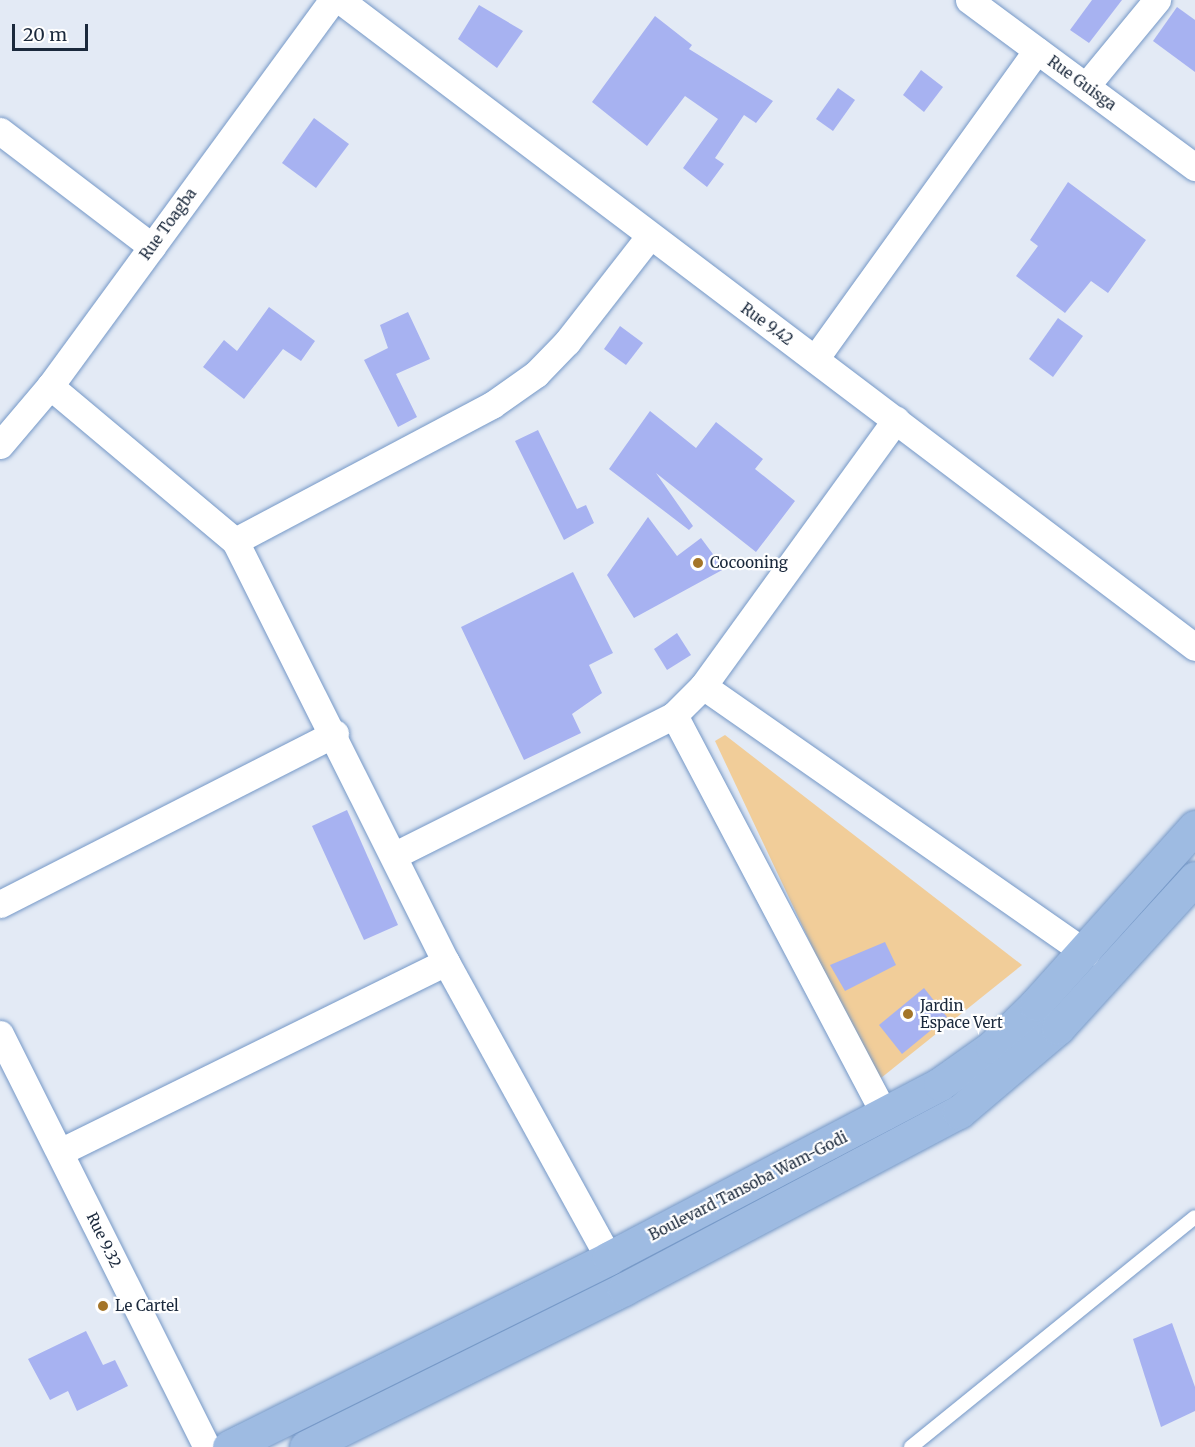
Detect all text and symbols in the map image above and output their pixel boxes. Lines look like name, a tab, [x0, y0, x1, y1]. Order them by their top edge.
scale bar	[15, 12, 92, 50]
text: 20 m	[23, 23, 67, 46]
street label: Rue Guisga	[1044, 52, 1120, 114]
street label: Rue Toagba	[136, 185, 200, 263]
street label: Rue 9.42	[738, 299, 796, 349]
place label: Cocooning	[710, 554, 788, 572]
marker: Cocooning	[691, 556, 705, 570]
place label: Jardin Espace Vert	[920, 996, 1003, 1031]
marker: Jardin Espace Vert	[901, 1007, 915, 1021]
street label: Boulevard Tansoba Wam-Godi	[646, 1128, 850, 1244]
street label: Rue 9.32	[83, 1209, 125, 1271]
place label: Le Cartel	[115, 1297, 179, 1315]
marker: Le Cartel	[96, 1299, 110, 1313]

